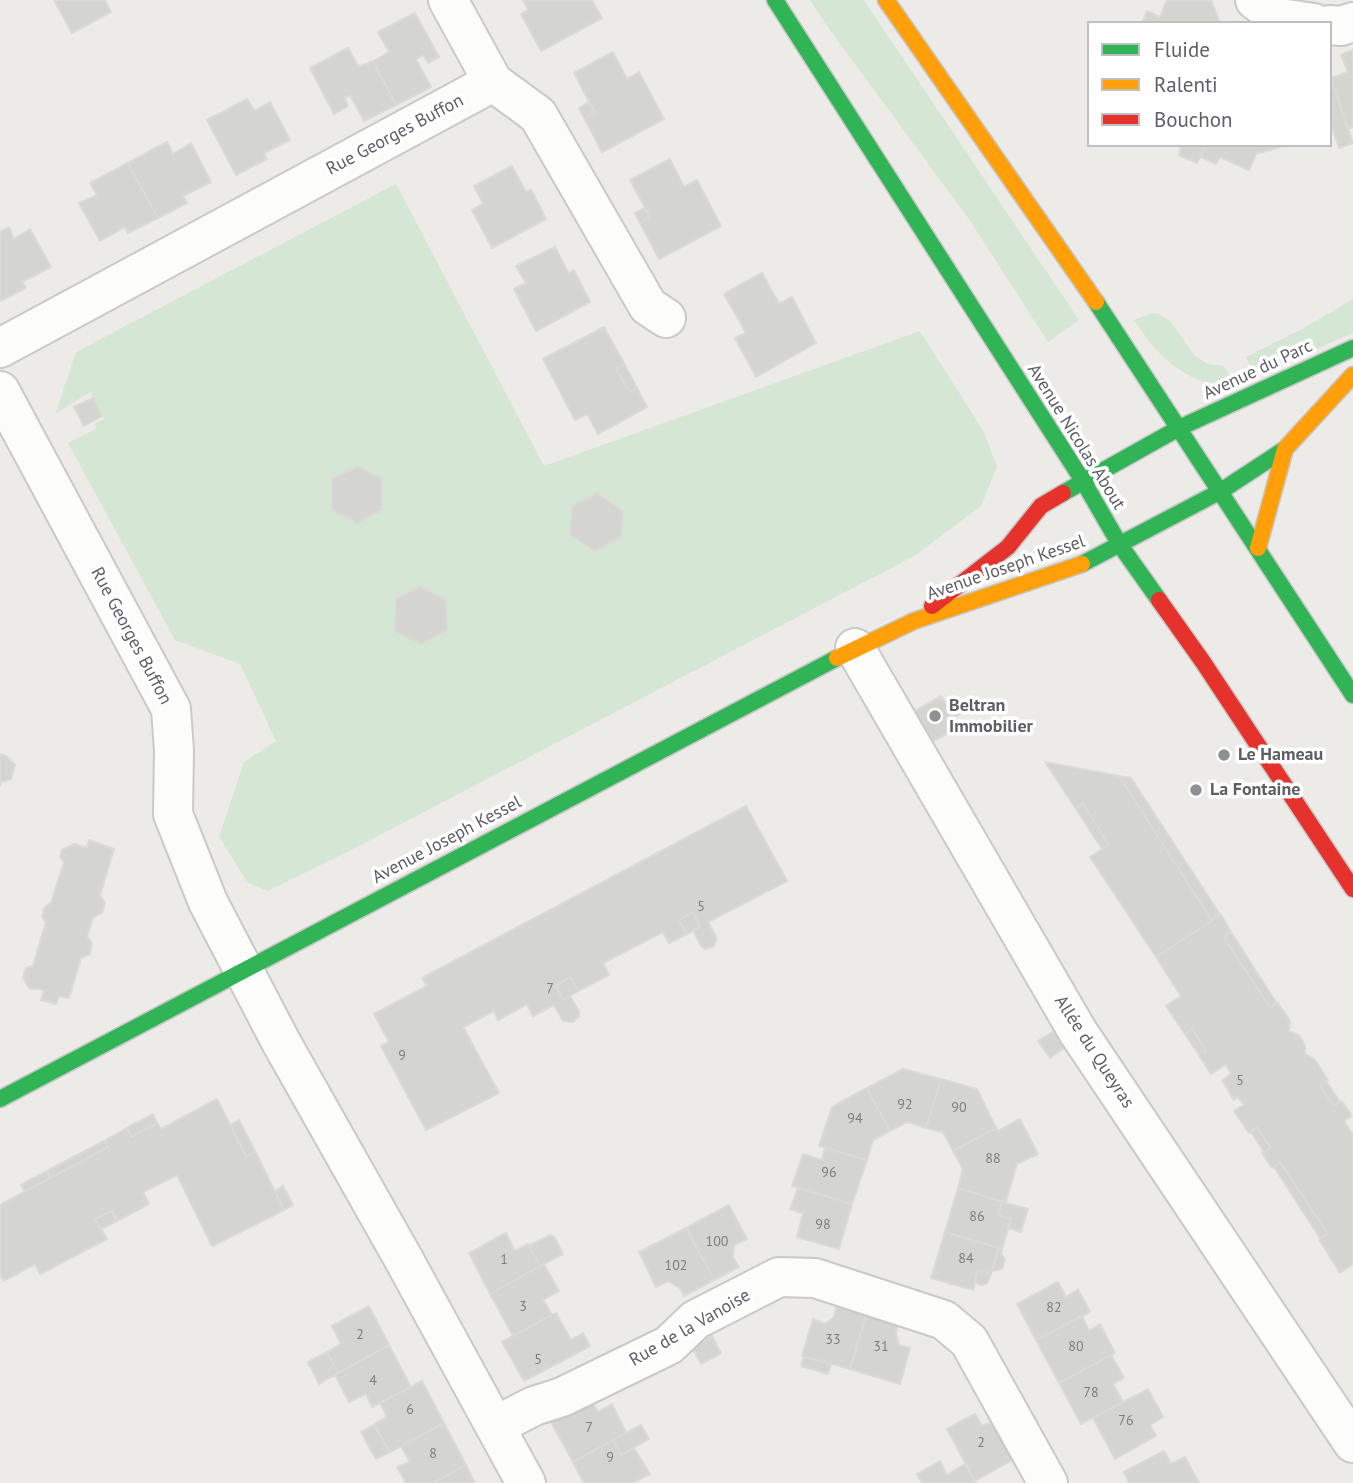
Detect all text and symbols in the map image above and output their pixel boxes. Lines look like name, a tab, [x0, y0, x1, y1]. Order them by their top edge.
legend	[1087, 21, 1332, 147]
text: Fluide	[1154, 36, 1210, 63]
text: Ralenti	[1154, 71, 1218, 98]
street label: Rue Georges Buffon	[323, 90, 467, 180]
text: Bouchon	[1154, 106, 1233, 133]
street label: Avenue du Parc	[1200, 335, 1316, 405]
street label: Avenue Nicolas About	[1022, 360, 1130, 514]
street label: Avenue Joseph Kessel	[924, 531, 1088, 605]
street label: Rue Georges Buffon	[86, 564, 176, 708]
place label: Beltran Immobilier	[949, 695, 1033, 738]
marker: Beltran Immobilier	[927, 708, 943, 724]
place label: Le Hameau	[1238, 744, 1323, 766]
marker: Le Hameau	[1216, 747, 1232, 763]
place label: La Fontaine	[1210, 779, 1300, 801]
marker: La Fontaine	[1188, 782, 1204, 798]
street label: Avenue Joseph Kessel	[369, 792, 525, 888]
house number: 5	[697, 899, 705, 915]
house number: 7	[546, 981, 554, 997]
street label: Allée du Queyras	[1050, 992, 1138, 1112]
house number: 9	[398, 1048, 406, 1064]
house number: 5	[1236, 1073, 1244, 1089]
house number: 92	[897, 1097, 913, 1113]
house number: 90	[951, 1100, 967, 1116]
house number: 94	[847, 1111, 863, 1127]
house number: 88	[985, 1151, 1001, 1167]
house number: 96	[821, 1165, 837, 1181]
house number: 86	[969, 1209, 985, 1225]
house number: 98	[815, 1217, 831, 1233]
house number: 100	[706, 1234, 728, 1250]
house number: 84	[958, 1251, 974, 1267]
house number: 1	[500, 1252, 508, 1268]
house number: 102	[665, 1258, 687, 1274]
street label: Rue de la Vanoise	[626, 1285, 754, 1371]
house number: 3	[519, 1299, 527, 1315]
house number: 82	[1046, 1300, 1062, 1316]
house number: 2	[356, 1327, 364, 1343]
house number: 33	[825, 1332, 841, 1348]
house number: 31	[873, 1339, 889, 1355]
house number: 80	[1068, 1339, 1084, 1355]
house number: 5	[534, 1352, 542, 1368]
house number: 4	[369, 1373, 377, 1389]
house number: 78	[1083, 1385, 1099, 1401]
house number: 6	[406, 1402, 414, 1418]
house number: 76	[1118, 1413, 1134, 1429]
house number: 7	[585, 1420, 593, 1436]
house number: 2	[977, 1435, 985, 1451]
house number: 8	[429, 1446, 437, 1462]
house number: 9	[606, 1450, 614, 1466]

